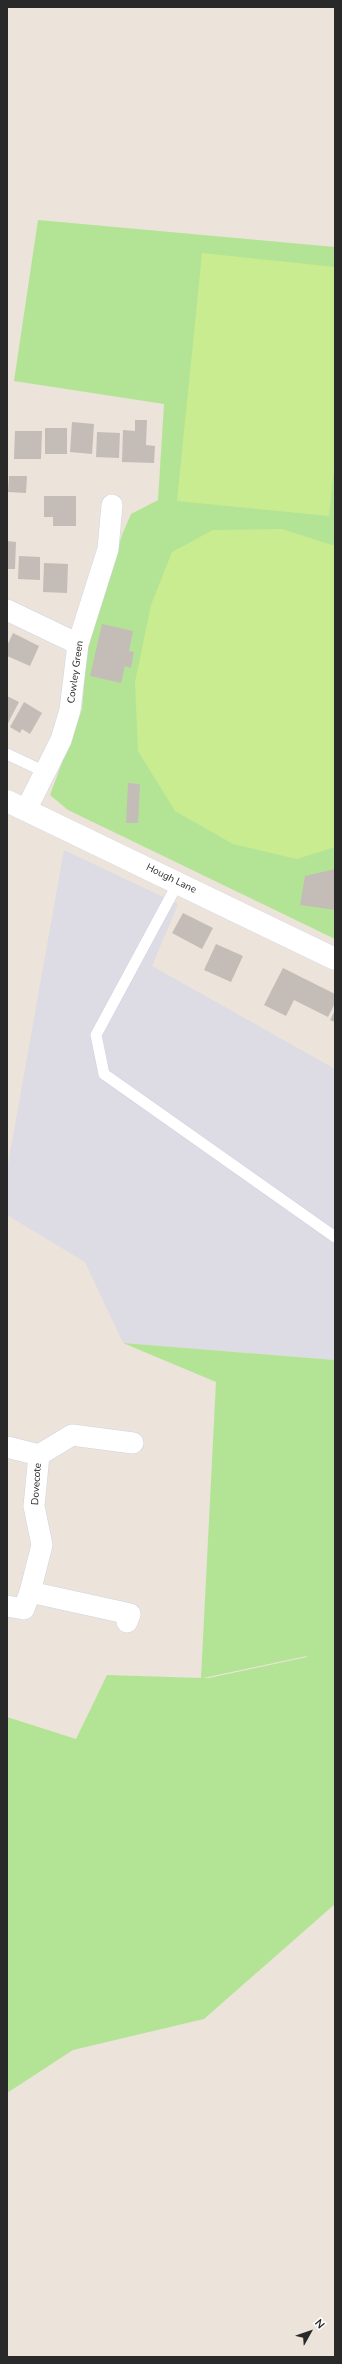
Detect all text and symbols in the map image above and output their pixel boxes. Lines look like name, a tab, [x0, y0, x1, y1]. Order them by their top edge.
street label: Cowley Green	[66, 640, 86, 704]
street label: Hough Lane	[144, 862, 198, 896]
street label: Dovecote	[30, 1463, 44, 1505]
north arrow	[290, 2312, 330, 2352]
text: N	[311, 2316, 328, 2332]

